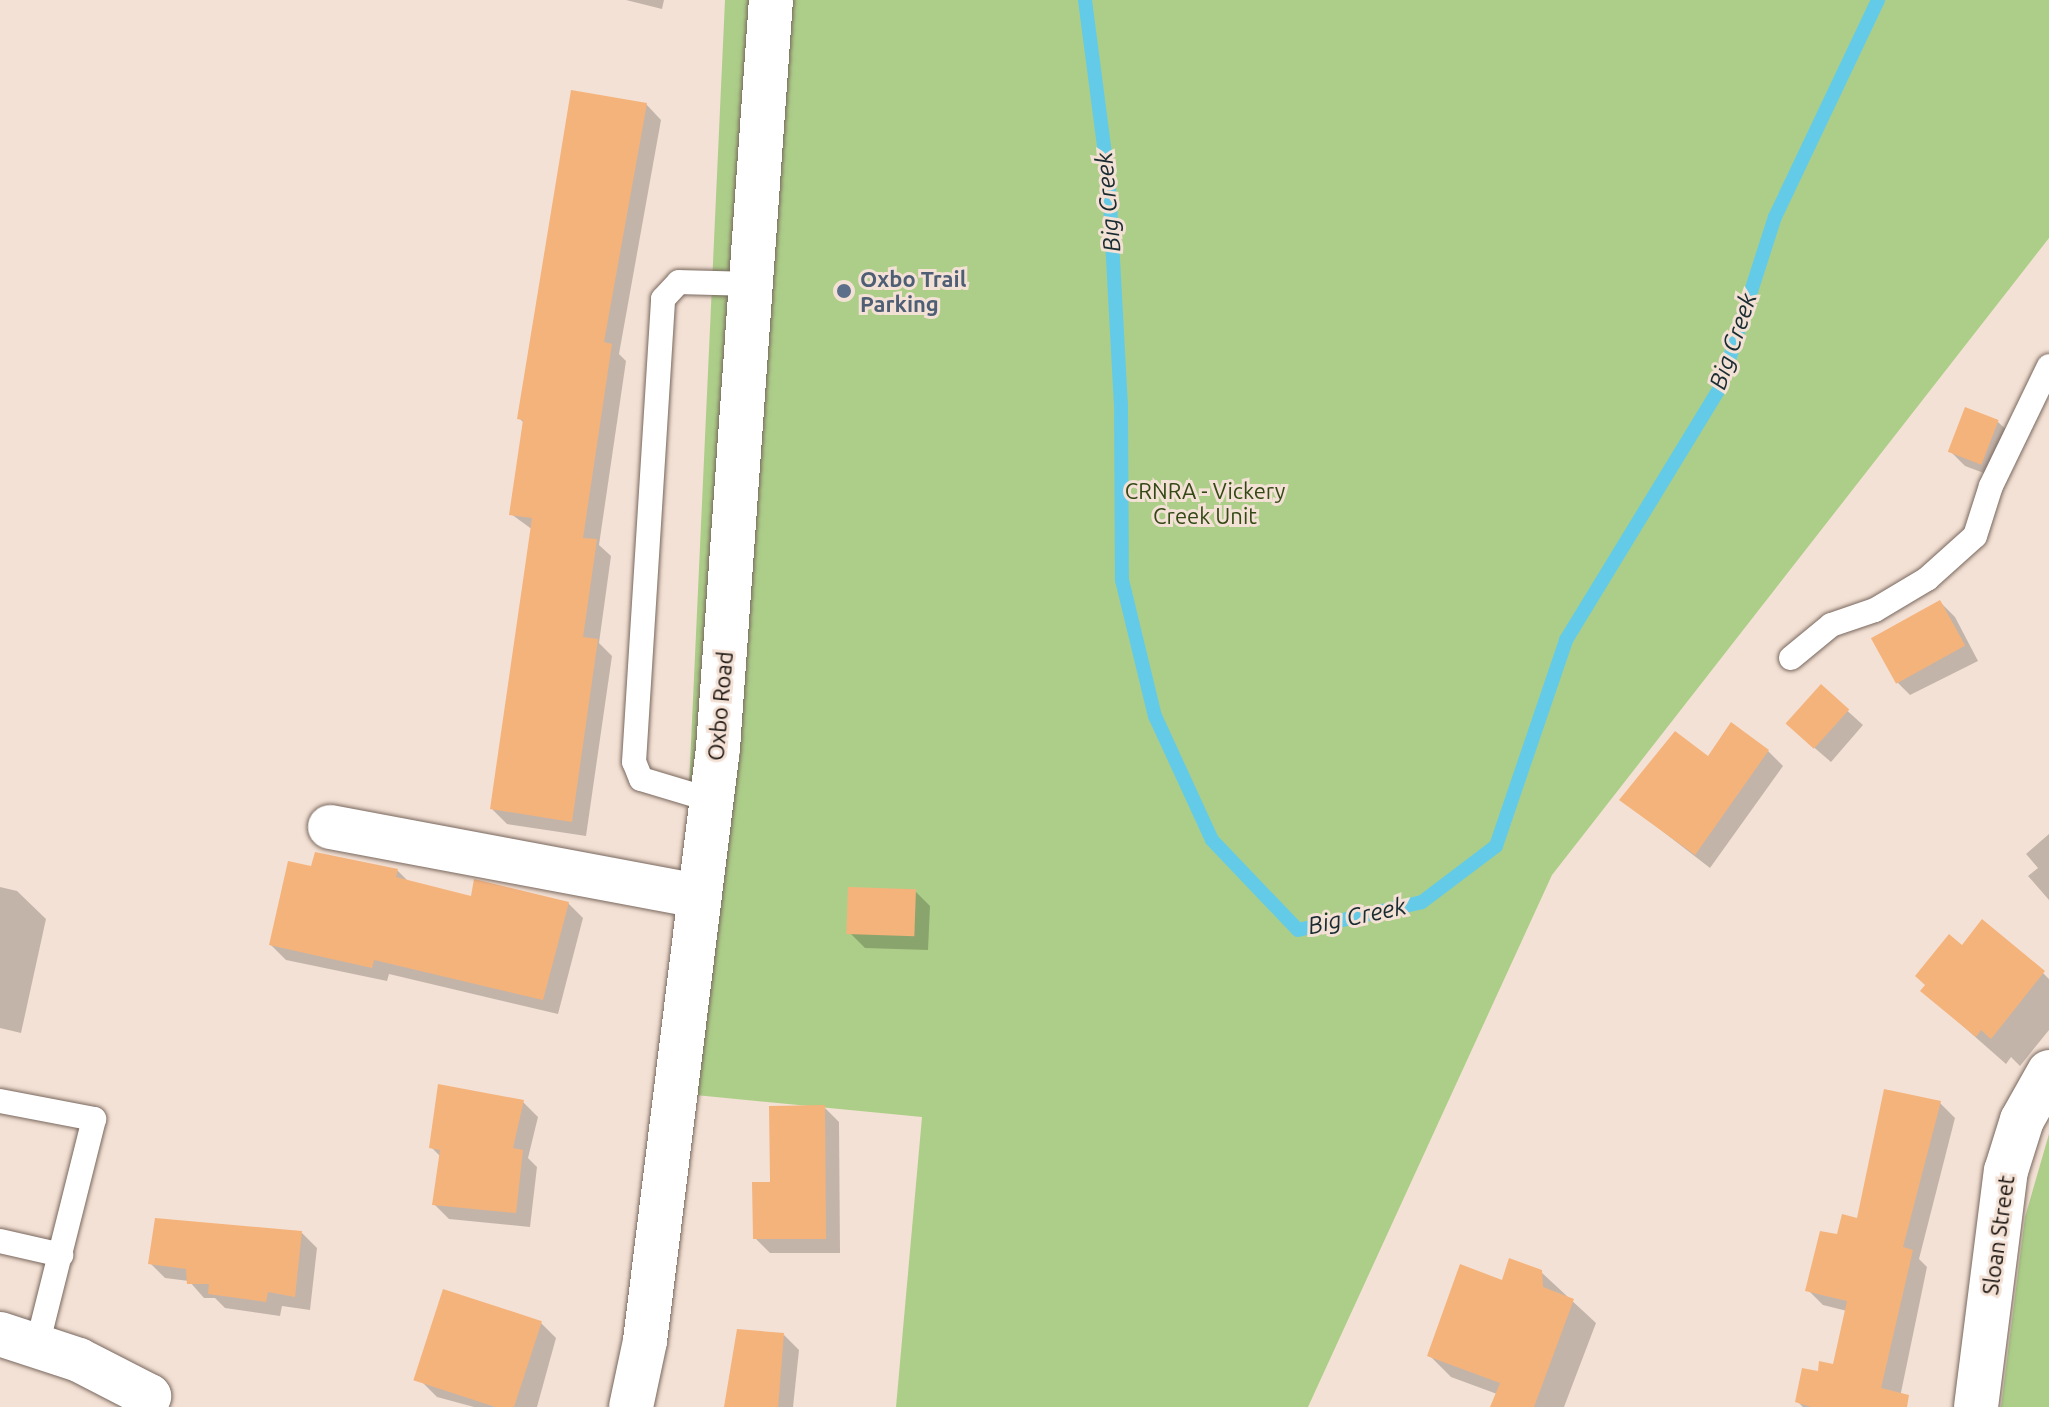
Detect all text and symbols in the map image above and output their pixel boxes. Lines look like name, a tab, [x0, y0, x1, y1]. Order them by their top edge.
water label: Big Creek	[1089, 151, 1127, 253]
place label: Oxbo Trail Parking	[860, 265, 966, 316]
marker: Oxbo Trail Parking	[835, 282, 853, 300]
water label: Big Creek	[1703, 289, 1763, 393]
park label: CRNRA - Vickery Creek Unit	[1125, 477, 1285, 528]
street label: Oxbo Road	[702, 650, 738, 762]
water label: Big Creek	[1305, 892, 1409, 940]
street label: Sloan Street	[1977, 1174, 2019, 1296]

